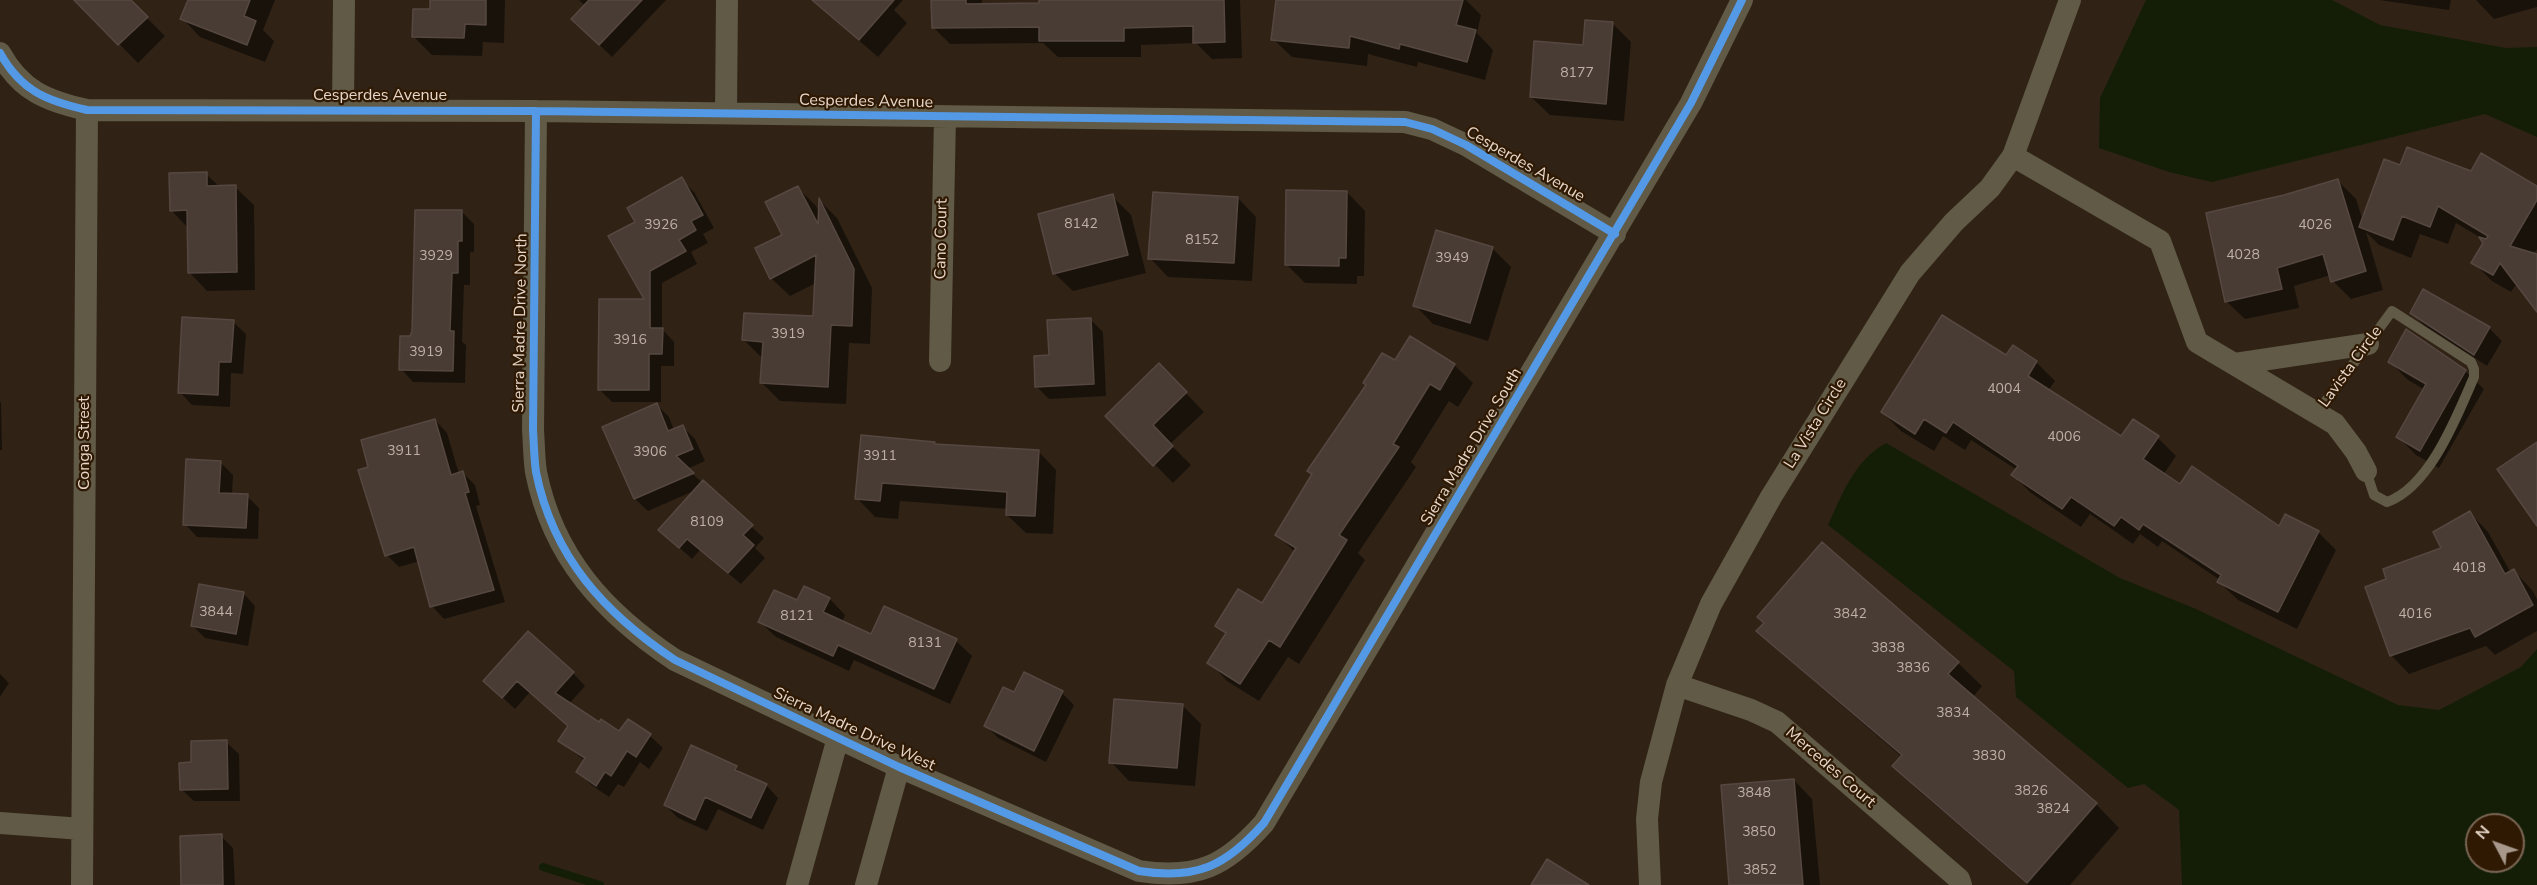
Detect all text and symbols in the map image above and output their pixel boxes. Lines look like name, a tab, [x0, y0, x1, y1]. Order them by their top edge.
house number: 8177	[1560, 66, 1594, 82]
street label: Cesperdes Avenue	[313, 86, 447, 106]
street label: Cesperdes Avenue	[799, 91, 933, 113]
street label: Cesperdes Avenue	[1462, 123, 1588, 207]
street label: Cano Court	[932, 198, 952, 280]
house number: 8142	[1064, 217, 1098, 233]
house number: 3926	[644, 218, 678, 234]
house number: 4026	[2298, 218, 2332, 234]
street label: Sierra Madre Drive North	[510, 233, 532, 413]
house number: 8152	[1185, 233, 1219, 249]
house number: 4028	[2226, 248, 2260, 264]
house number: 3929	[419, 249, 453, 265]
house number: 3949	[1435, 251, 1469, 267]
street label: Lavista Circle	[2315, 323, 2387, 411]
house number: 3919	[771, 327, 805, 343]
house number: 3916	[613, 333, 647, 349]
house number: 3919	[409, 345, 443, 361]
street label: Sierra Madre Drive South	[1417, 365, 1527, 529]
street label: La Vista Circle	[1781, 375, 1851, 473]
house number: 4004	[1987, 382, 2021, 398]
street label: Conga Street	[75, 396, 95, 490]
house number: 4006	[2047, 430, 2081, 446]
house number: 3911	[387, 444, 421, 460]
house number: 3906	[633, 445, 667, 461]
house number: 3911	[863, 449, 897, 465]
house number: 8109	[690, 515, 724, 531]
house number: 4018	[2452, 561, 2486, 577]
house number: 3844	[199, 605, 233, 621]
house number: 3842	[1833, 607, 1867, 623]
house number: 4016	[2398, 607, 2432, 623]
house number: 8121	[780, 609, 814, 625]
house number: 8131	[908, 636, 942, 652]
house number: 3838	[1871, 641, 1905, 657]
house number: 3836	[1896, 661, 1930, 677]
street label: Sierra Madre Drive West	[770, 684, 938, 776]
house number: 3834	[1936, 706, 1970, 722]
street label: Mercedes Court	[1781, 724, 1879, 812]
house number: 3830	[1972, 749, 2006, 765]
house number: 3826	[2014, 784, 2048, 800]
house number: 3848	[1737, 786, 1771, 802]
house number: 3824	[2036, 802, 2070, 818]
north arrow	[2465, 813, 2525, 873]
text: N	[2471, 821, 2495, 844]
house number: 3850	[1742, 825, 1776, 841]
house number: 3852	[1743, 863, 1777, 879]

